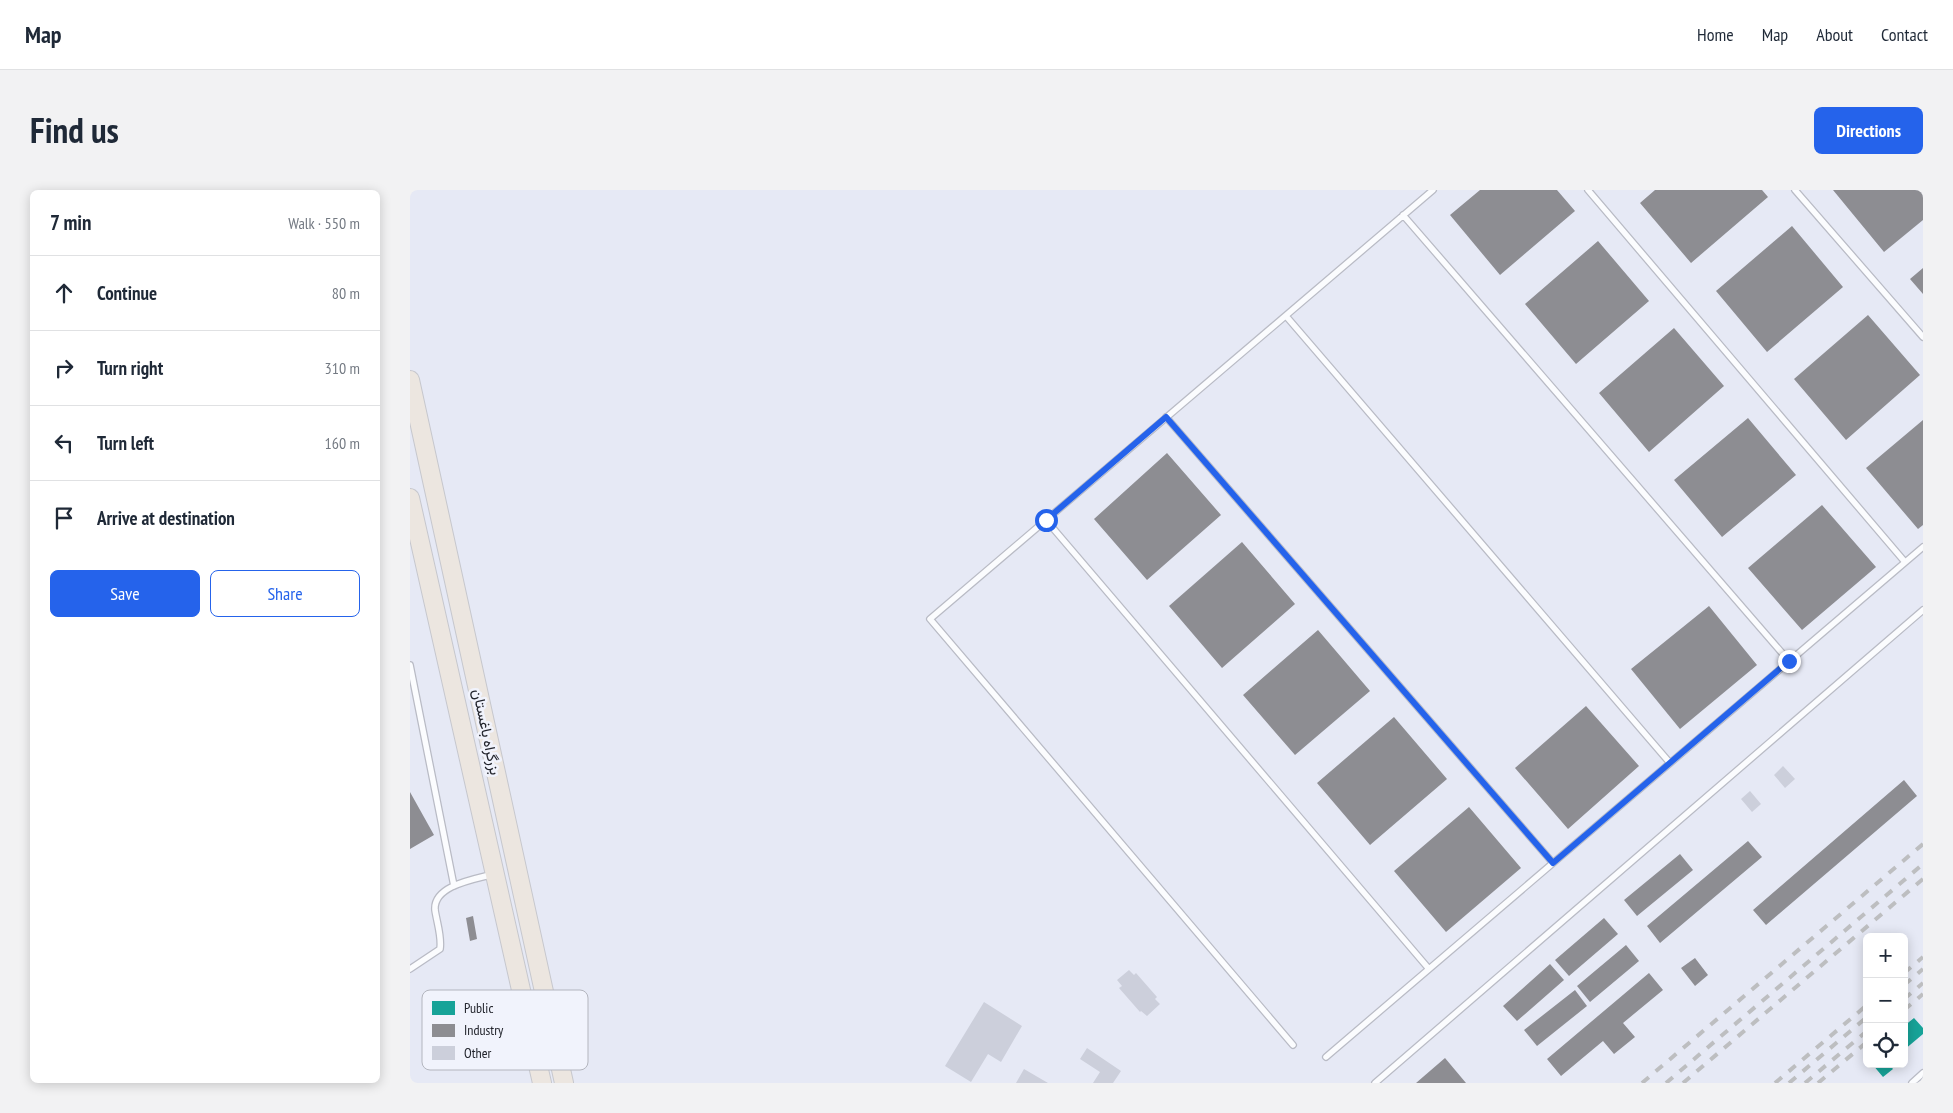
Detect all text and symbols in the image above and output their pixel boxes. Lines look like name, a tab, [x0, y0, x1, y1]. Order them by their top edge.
text: Map	[25, 19, 62, 50]
text: Home	[1697, 23, 1734, 46]
text: Map	[1762, 23, 1788, 46]
text: About	[1816, 23, 1853, 46]
text: Contact	[1881, 23, 1928, 46]
text: Find us	[30, 107, 119, 153]
button: Directions	[1814, 107, 1923, 154]
text: 7 min	[50, 209, 92, 236]
text: Walk · 550 m	[288, 213, 360, 233]
icon: ahead	[50, 279, 78, 307]
text: Continue	[97, 281, 157, 305]
text: 80 m	[332, 283, 360, 303]
icon: right	[50, 354, 78, 382]
text: Turn right	[97, 356, 163, 380]
text: 310 m	[325, 358, 360, 378]
icon: left	[50, 429, 78, 457]
text: Turn left	[97, 431, 154, 455]
text: 160 m	[325, 433, 360, 453]
icon: arrive	[50, 504, 78, 532]
text: Arrive at destination	[97, 506, 235, 530]
route start	[1035, 509, 1058, 532]
button: Save	[50, 570, 200, 617]
button: Share	[210, 570, 360, 617]
route end	[1778, 650, 1801, 673]
street label: بزرگراه باغستان	[469, 687, 505, 777]
map controls	[1863, 933, 1908, 1068]
button: +	[1863, 933, 1908, 978]
button: −	[1863, 978, 1908, 1023]
legend	[422, 990, 588, 1070]
text: Public	[464, 999, 493, 1017]
text: Industry	[464, 1021, 504, 1039]
button: locate	[1863, 1023, 1908, 1068]
text: Other	[464, 1044, 491, 1062]

